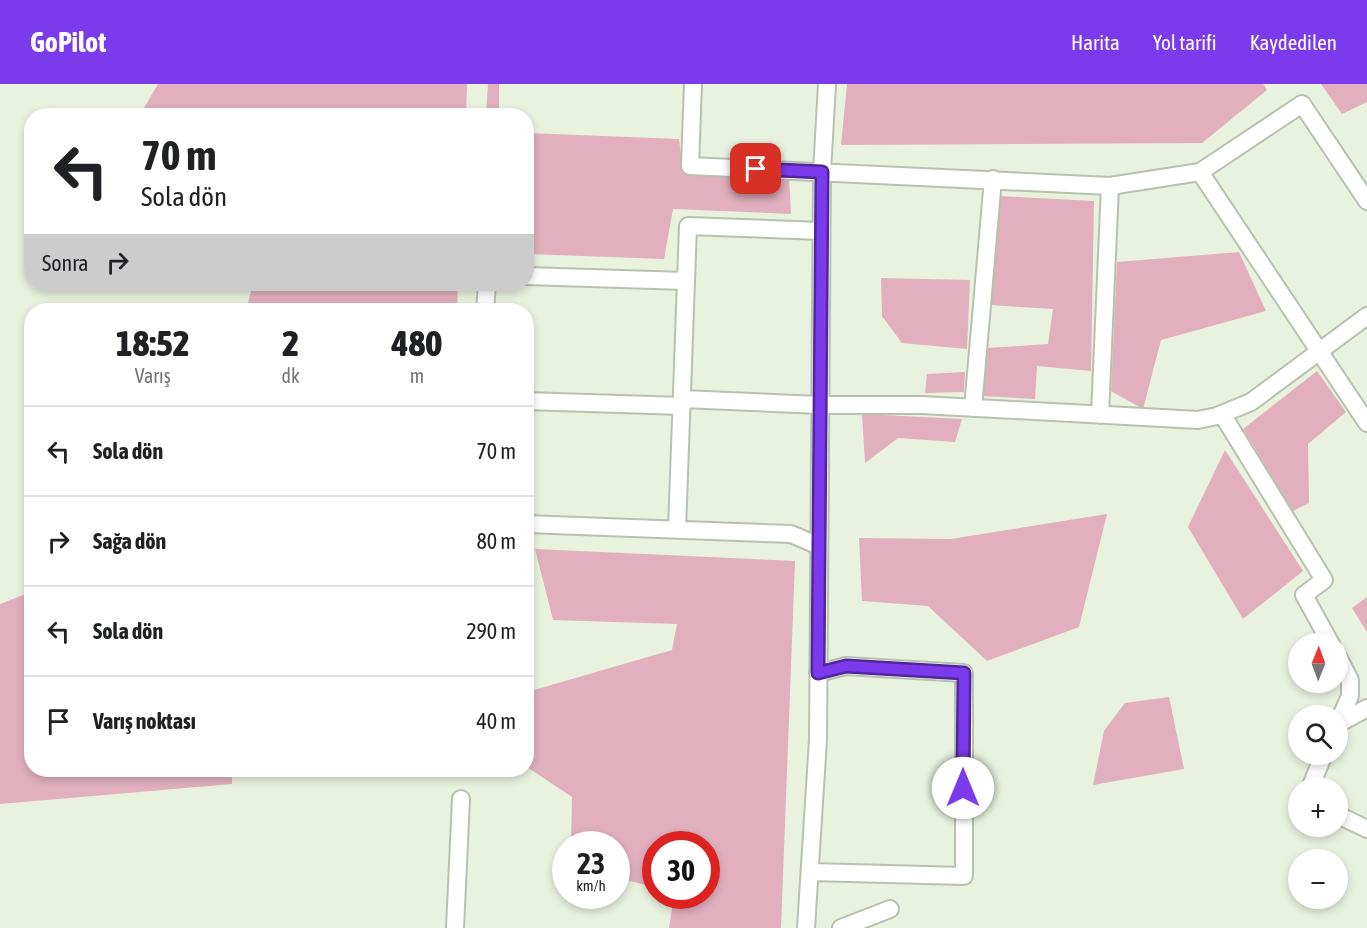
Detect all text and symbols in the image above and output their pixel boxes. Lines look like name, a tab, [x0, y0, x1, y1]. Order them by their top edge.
text: GoPilot	[30, 26, 106, 58]
text: Harita	[1071, 30, 1120, 54]
text: Yol tarifi	[1153, 30, 1217, 54]
text: Kaydedilen	[1250, 30, 1337, 54]
text: 70 m	[141, 131, 216, 179]
icon: left	[42, 132, 120, 210]
pin	[730, 143, 781, 194]
icon: arrive	[739, 152, 772, 185]
text: Sola dön	[141, 181, 227, 212]
icon: right	[101, 246, 134, 279]
text: Sonra	[42, 250, 89, 276]
text: 18:52	[116, 322, 190, 364]
text: 2	[282, 322, 299, 364]
text: 480	[391, 322, 442, 364]
text: Varış	[135, 364, 171, 387]
text: dk	[282, 364, 300, 387]
text: m	[410, 364, 424, 387]
icon: left	[42, 435, 75, 468]
text: Sola dön	[93, 438, 163, 464]
text: 70 m	[476, 438, 516, 464]
icon: right	[42, 525, 75, 558]
text: Sağa dön	[93, 528, 166, 554]
text: 80 m	[476, 528, 516, 554]
icon: left	[42, 615, 75, 648]
text: Sola dön	[93, 618, 163, 644]
text: 290 m	[466, 618, 516, 644]
north arrow	[1288, 633, 1348, 693]
map controls	[1288, 633, 1348, 909]
icon: arrive	[42, 705, 75, 738]
button: search	[1288, 705, 1348, 765]
text: Varış noktası	[93, 708, 196, 734]
text: 40 m	[476, 708, 516, 734]
position arrow	[931, 756, 995, 820]
button: +	[1288, 777, 1348, 837]
speed limit sign: 30	[642, 831, 720, 909]
text: 23	[577, 846, 605, 880]
button: −	[1288, 849, 1348, 909]
text: km/h	[576, 877, 606, 894]

